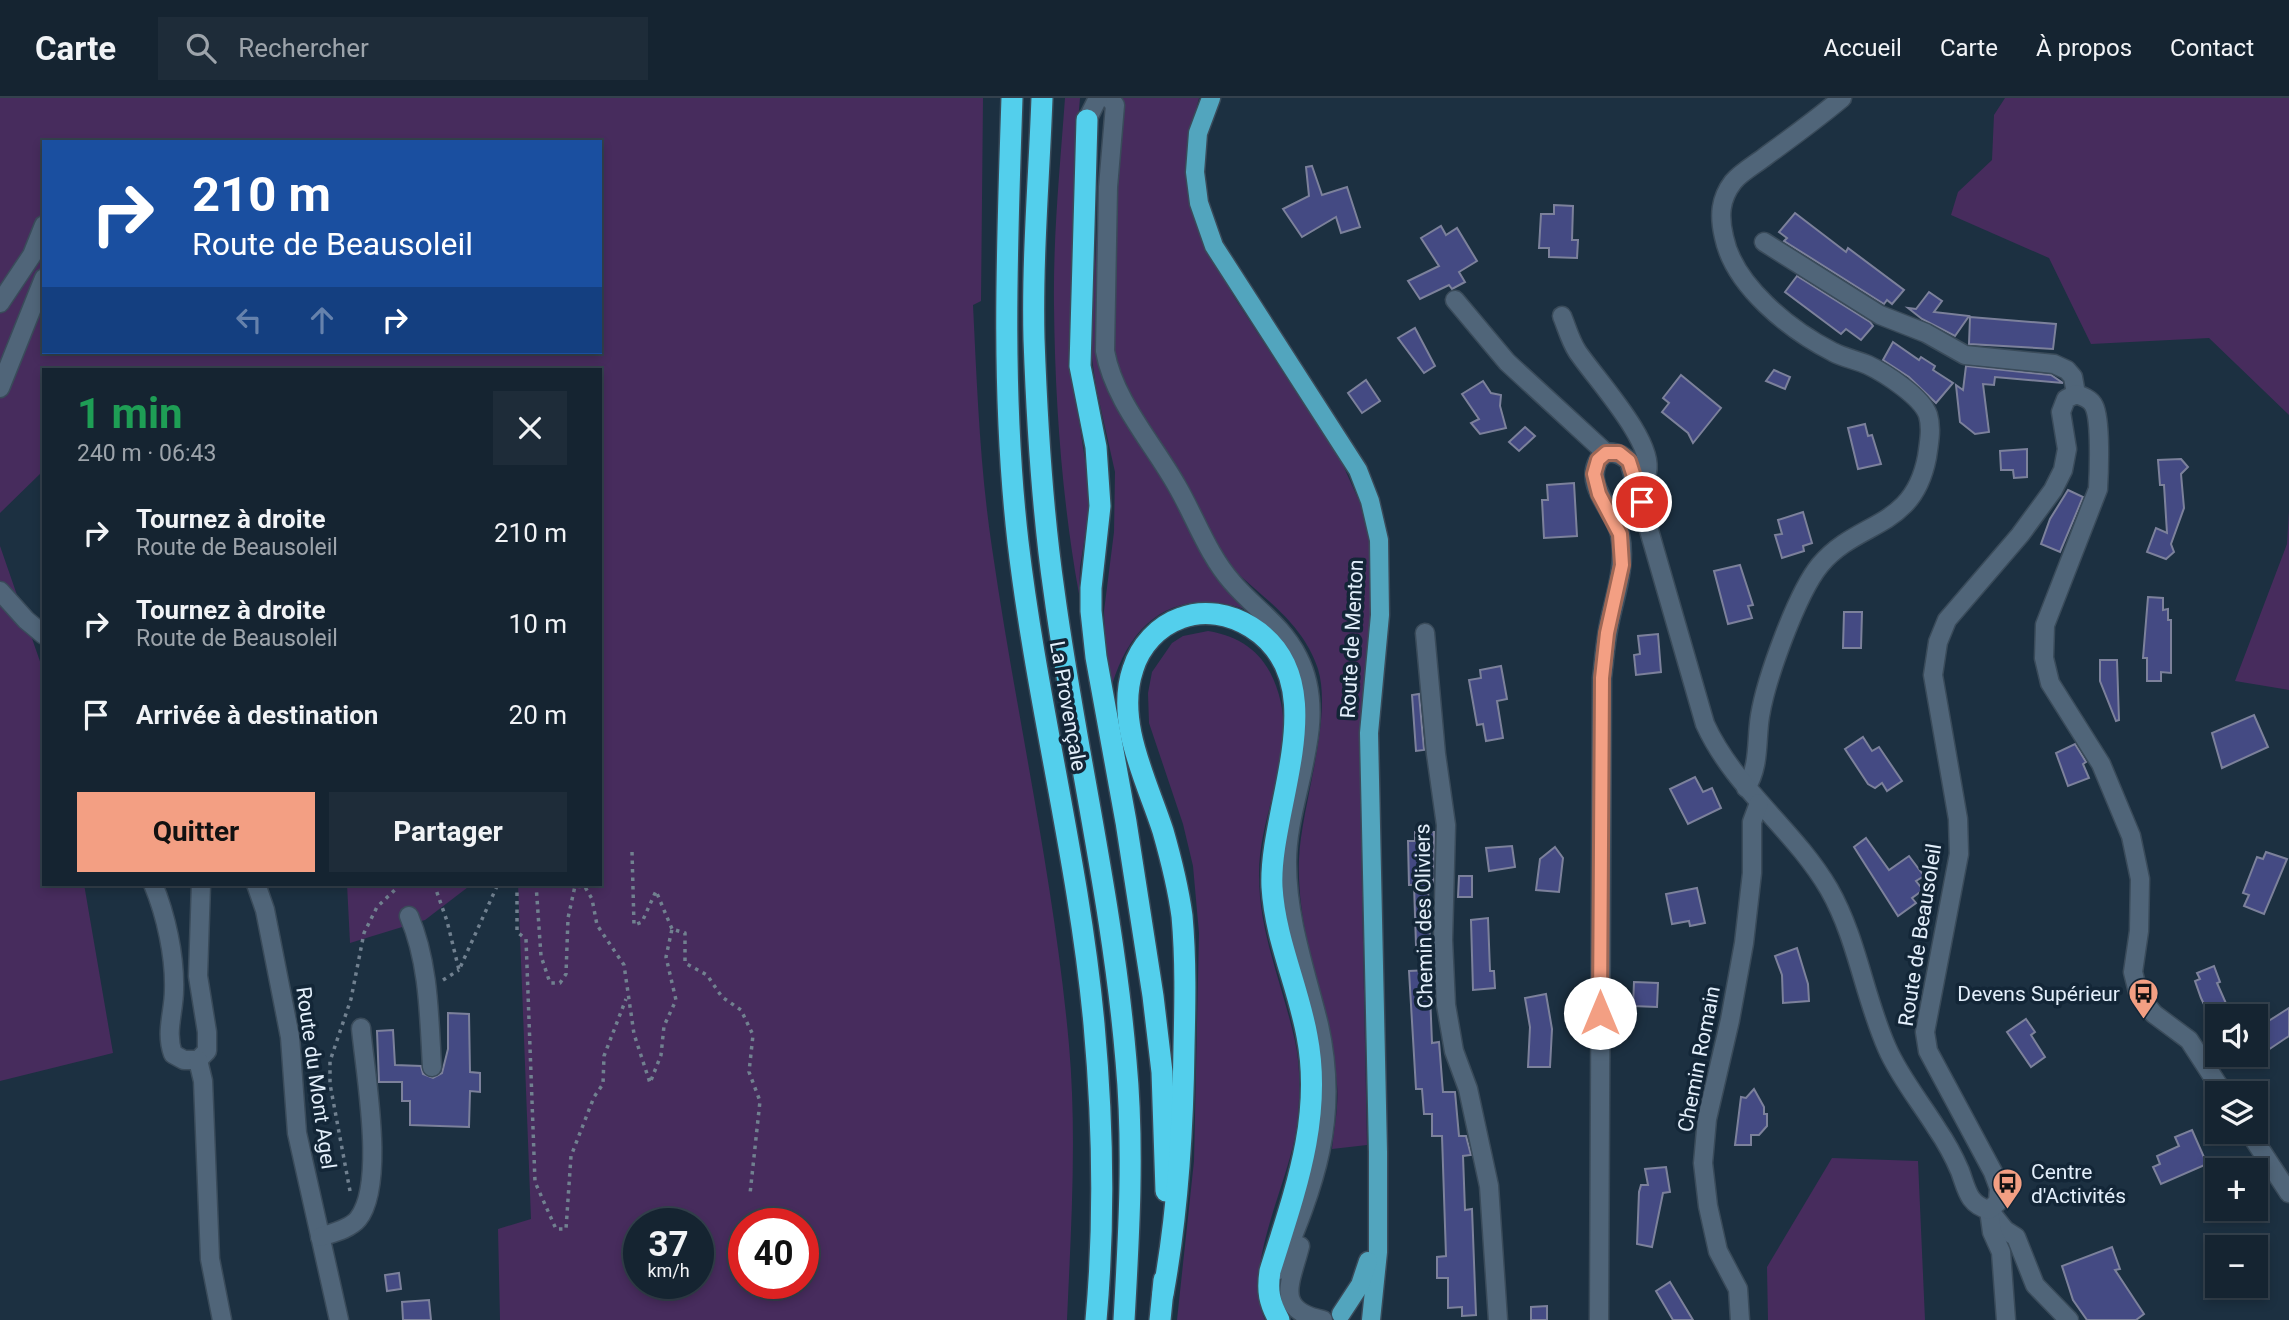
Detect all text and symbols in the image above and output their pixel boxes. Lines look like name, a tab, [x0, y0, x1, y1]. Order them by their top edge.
search box	[158, 17, 648, 80]
text: Carte	[35, 29, 116, 68]
icon: search	[182, 29, 220, 67]
text: Rechercher	[238, 33, 369, 63]
text: Accueil	[1823, 34, 1902, 62]
text: Carte	[1940, 34, 1998, 62]
text: À propos	[2036, 34, 2132, 62]
text: Contact	[2170, 34, 2254, 62]
text: 210 m	[192, 166, 331, 223]
icon: right	[77, 168, 168, 259]
text: Route de Beausoleil	[192, 225, 473, 263]
icon: left	[230, 301, 268, 339]
icon: ahead	[303, 301, 341, 339]
icon: right	[376, 301, 414, 339]
text: 1 min	[77, 389, 183, 438]
button: close	[493, 391, 567, 465]
text: 240 m · 06:43	[77, 440, 216, 467]
pin	[1612, 472, 1672, 532]
icon: arrive	[1623, 483, 1661, 521]
text: Tournez à droite	[136, 504, 326, 534]
icon: right	[77, 514, 115, 552]
text: 210 m	[494, 518, 567, 548]
text: Route de Beausoleil	[136, 534, 338, 561]
street label: Route de Menton	[1336, 559, 1368, 719]
text: Tournez à droite	[136, 595, 326, 625]
icon: right	[77, 605, 115, 643]
text: 10 m	[509, 609, 567, 639]
text: Route de Beausoleil	[136, 625, 338, 652]
street label: La Provençale	[1045, 639, 1091, 773]
icon: arrive	[77, 696, 115, 734]
text: Arrivée à destination	[136, 700, 378, 730]
text: 20 m	[509, 700, 567, 730]
button: Quitter	[77, 792, 315, 872]
button: Partager	[329, 792, 567, 872]
street label: Chemin des Oliviers	[1410, 823, 1438, 1009]
street label: Route de Beausoleil	[1894, 842, 1946, 1028]
position arrow	[1563, 976, 1637, 1050]
bus stop icon: Devens Supérieur	[2126, 977, 2160, 1021]
place label: Devens Supérieur	[1957, 982, 2120, 1006]
street label: Chemin Romain	[1673, 984, 1725, 1134]
street label: Route du Mont Agel	[291, 985, 341, 1171]
map controls	[2205, 1004, 2268, 1298]
button: sound	[2205, 1004, 2268, 1067]
button: layers	[2205, 1081, 2268, 1144]
button: +	[2205, 1158, 2268, 1221]
place label: Centre d'Activités	[2031, 1160, 2126, 1208]
bus stop icon: Centre d'Activités	[1991, 1167, 2025, 1211]
speed limit sign: 40	[728, 1208, 819, 1299]
text: 37	[648, 1224, 689, 1265]
button: −	[2205, 1235, 2268, 1298]
text: km/h	[647, 1260, 690, 1281]

